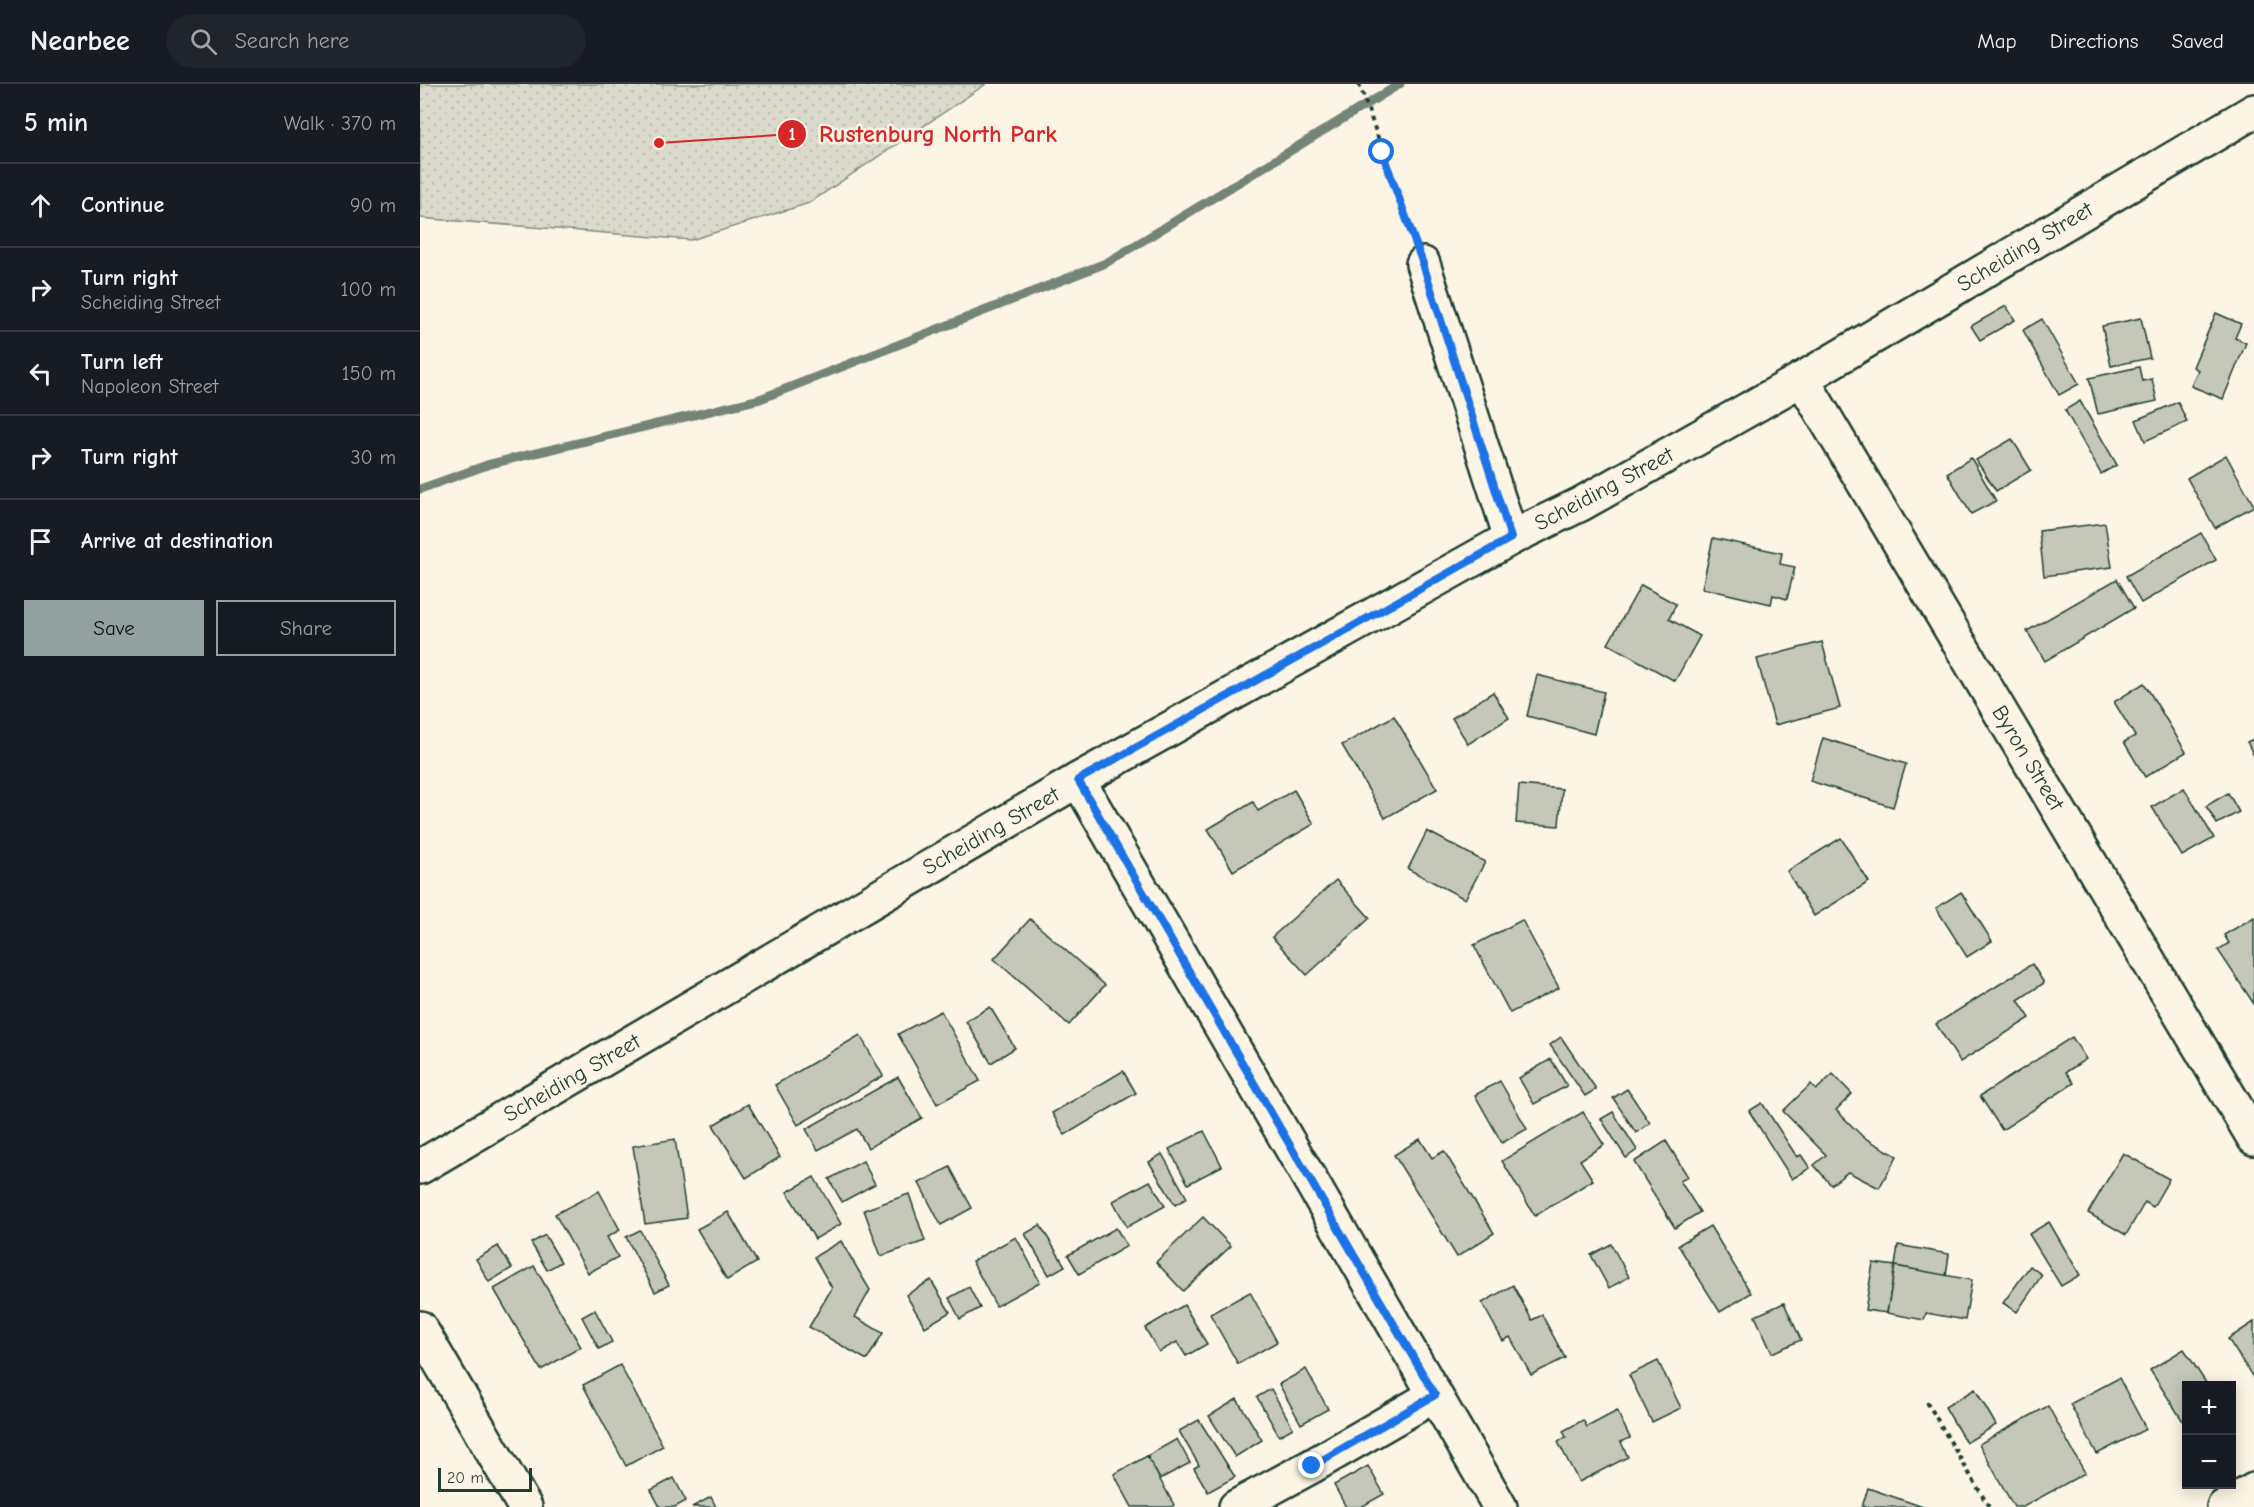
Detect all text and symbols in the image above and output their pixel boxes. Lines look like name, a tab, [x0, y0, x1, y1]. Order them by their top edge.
search box	[166, 14, 586, 68]
text: Nearbee	[30, 25, 130, 57]
icon: search	[187, 25, 220, 58]
text: Search here	[235, 28, 349, 54]
text: Map	[1977, 29, 2017, 53]
text: Directions	[2050, 29, 2139, 53]
text: Saved	[2172, 29, 2224, 53]
text: 5 min	[24, 108, 88, 138]
text: Walk · 370 m	[284, 112, 396, 135]
callout: Rustenburg North Park	[777, 113, 1069, 155]
text: Rustenburg North Park	[819, 120, 1057, 148]
text: 1	[788, 124, 796, 145]
route start	[1368, 138, 1394, 164]
icon: ahead	[24, 189, 57, 222]
text: Continue	[81, 192, 164, 218]
text: 90 m	[350, 194, 396, 217]
street label: Scheiding Street	[1953, 196, 2098, 298]
text: Turn right	[81, 265, 178, 291]
icon: right	[24, 273, 57, 306]
text: 100 m	[341, 278, 396, 301]
text: Scheiding Street	[81, 291, 221, 314]
text: Turn left	[81, 349, 163, 375]
icon: left	[24, 357, 57, 390]
text: 150 m	[342, 362, 396, 385]
text: Napoleon Street	[81, 375, 218, 398]
icon: right	[24, 441, 57, 474]
street label: Scheiding Street	[1530, 441, 1678, 537]
text: Turn right	[81, 444, 178, 470]
text: 30 m	[350, 446, 396, 469]
icon: arrive	[24, 525, 57, 558]
text: Arrive at destination	[81, 528, 273, 554]
button: Save	[24, 600, 204, 656]
button: Share	[216, 600, 396, 656]
street label: Byron Street	[1986, 701, 2070, 816]
street label: Scheiding Street	[918, 781, 1065, 881]
street label: Scheiding Street	[499, 1028, 646, 1128]
map controls	[2182, 1381, 2236, 1489]
button: +	[2182, 1381, 2236, 1435]
button: −	[2182, 1435, 2236, 1489]
route end	[1298, 1452, 1324, 1478]
scale bar	[438, 1465, 532, 1492]
text: 20 m	[447, 1469, 484, 1487]

